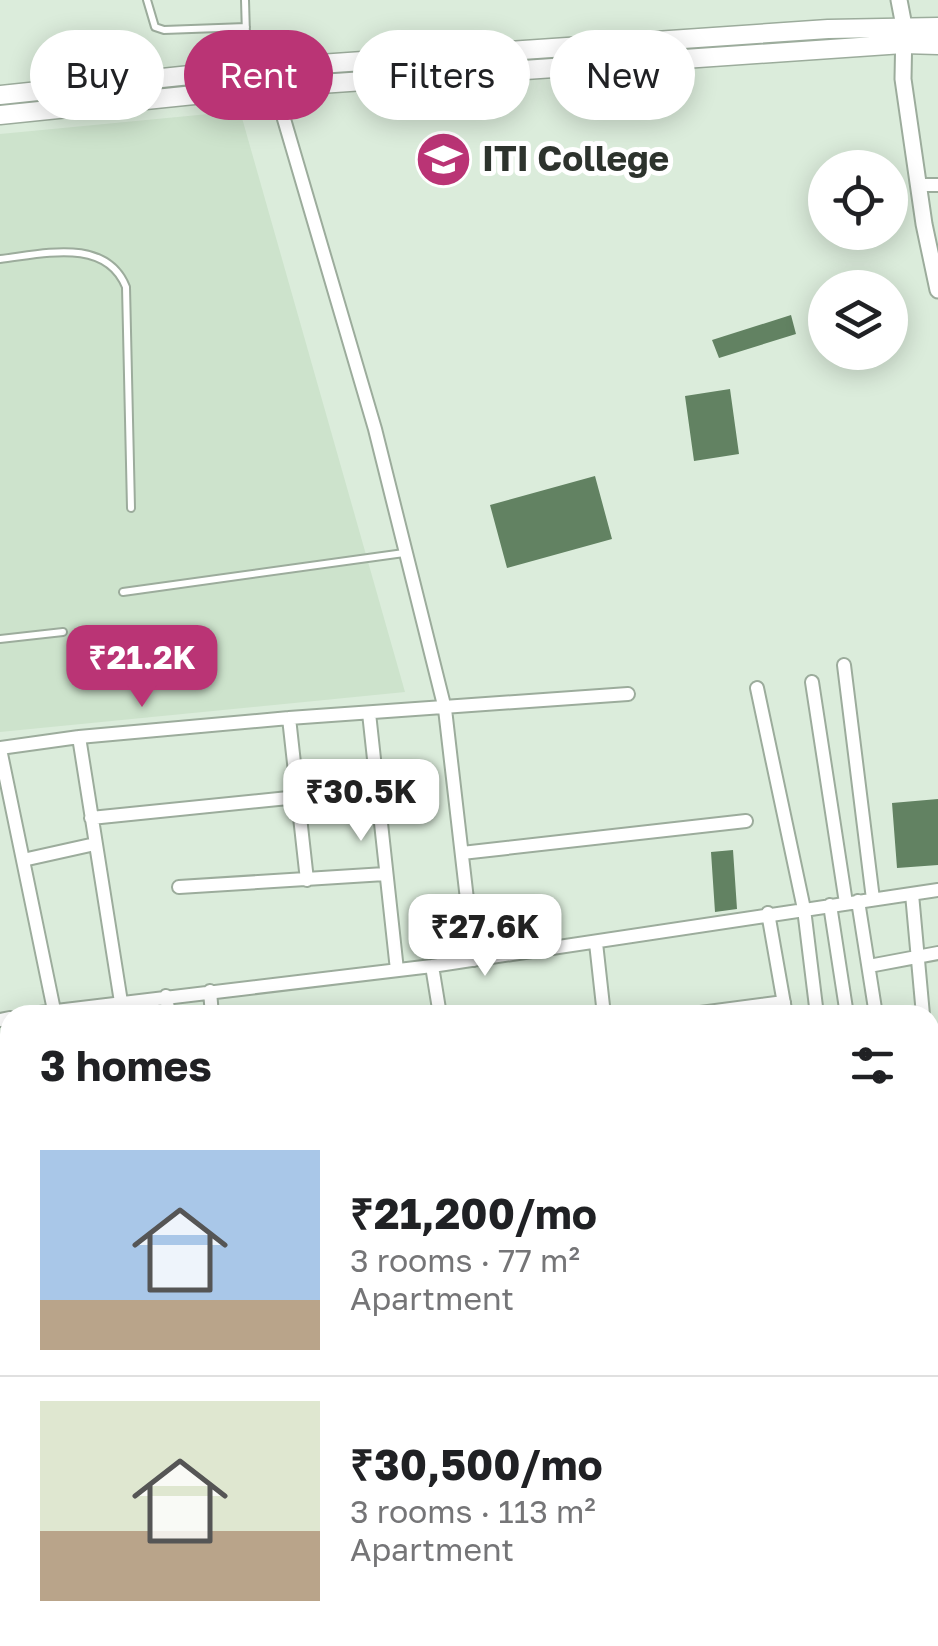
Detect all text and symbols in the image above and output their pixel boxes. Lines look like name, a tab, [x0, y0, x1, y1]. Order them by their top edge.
chip: Buy	[30, 30, 164, 120]
chip: Rent	[184, 30, 333, 120]
chip: Filters	[353, 30, 530, 120]
chip: New	[550, 30, 695, 120]
school or university icon: ITI College	[413, 129, 473, 189]
place label: ITI College	[482, 137, 669, 179]
map controls	[808, 150, 908, 370]
button: locate	[808, 150, 908, 250]
button: layers	[808, 270, 908, 370]
pin: ₹21.2K	[61, 625, 223, 710]
text: ₹21.2K	[88, 638, 196, 676]
pin: ₹30.5K	[280, 759, 442, 844]
text: ₹30.5K	[305, 772, 417, 810]
pin: ₹27.6K	[404, 894, 566, 979]
text: ₹27.6K	[430, 907, 540, 945]
icon: filters	[845, 1038, 900, 1093]
text: 3 homes	[40, 1040, 212, 1090]
text: ₹21,200/mo	[350, 1188, 597, 1238]
icon: home	[120, 1190, 240, 1310]
text: 3 rooms · 77 m²	[350, 1241, 580, 1279]
text: Apartment	[350, 1279, 514, 1317]
text: ₹30,500/mo	[350, 1439, 603, 1489]
icon: home	[120, 1441, 240, 1561]
text: 3 rooms · 113 m²	[350, 1492, 596, 1530]
text: Apartment	[350, 1530, 514, 1568]

